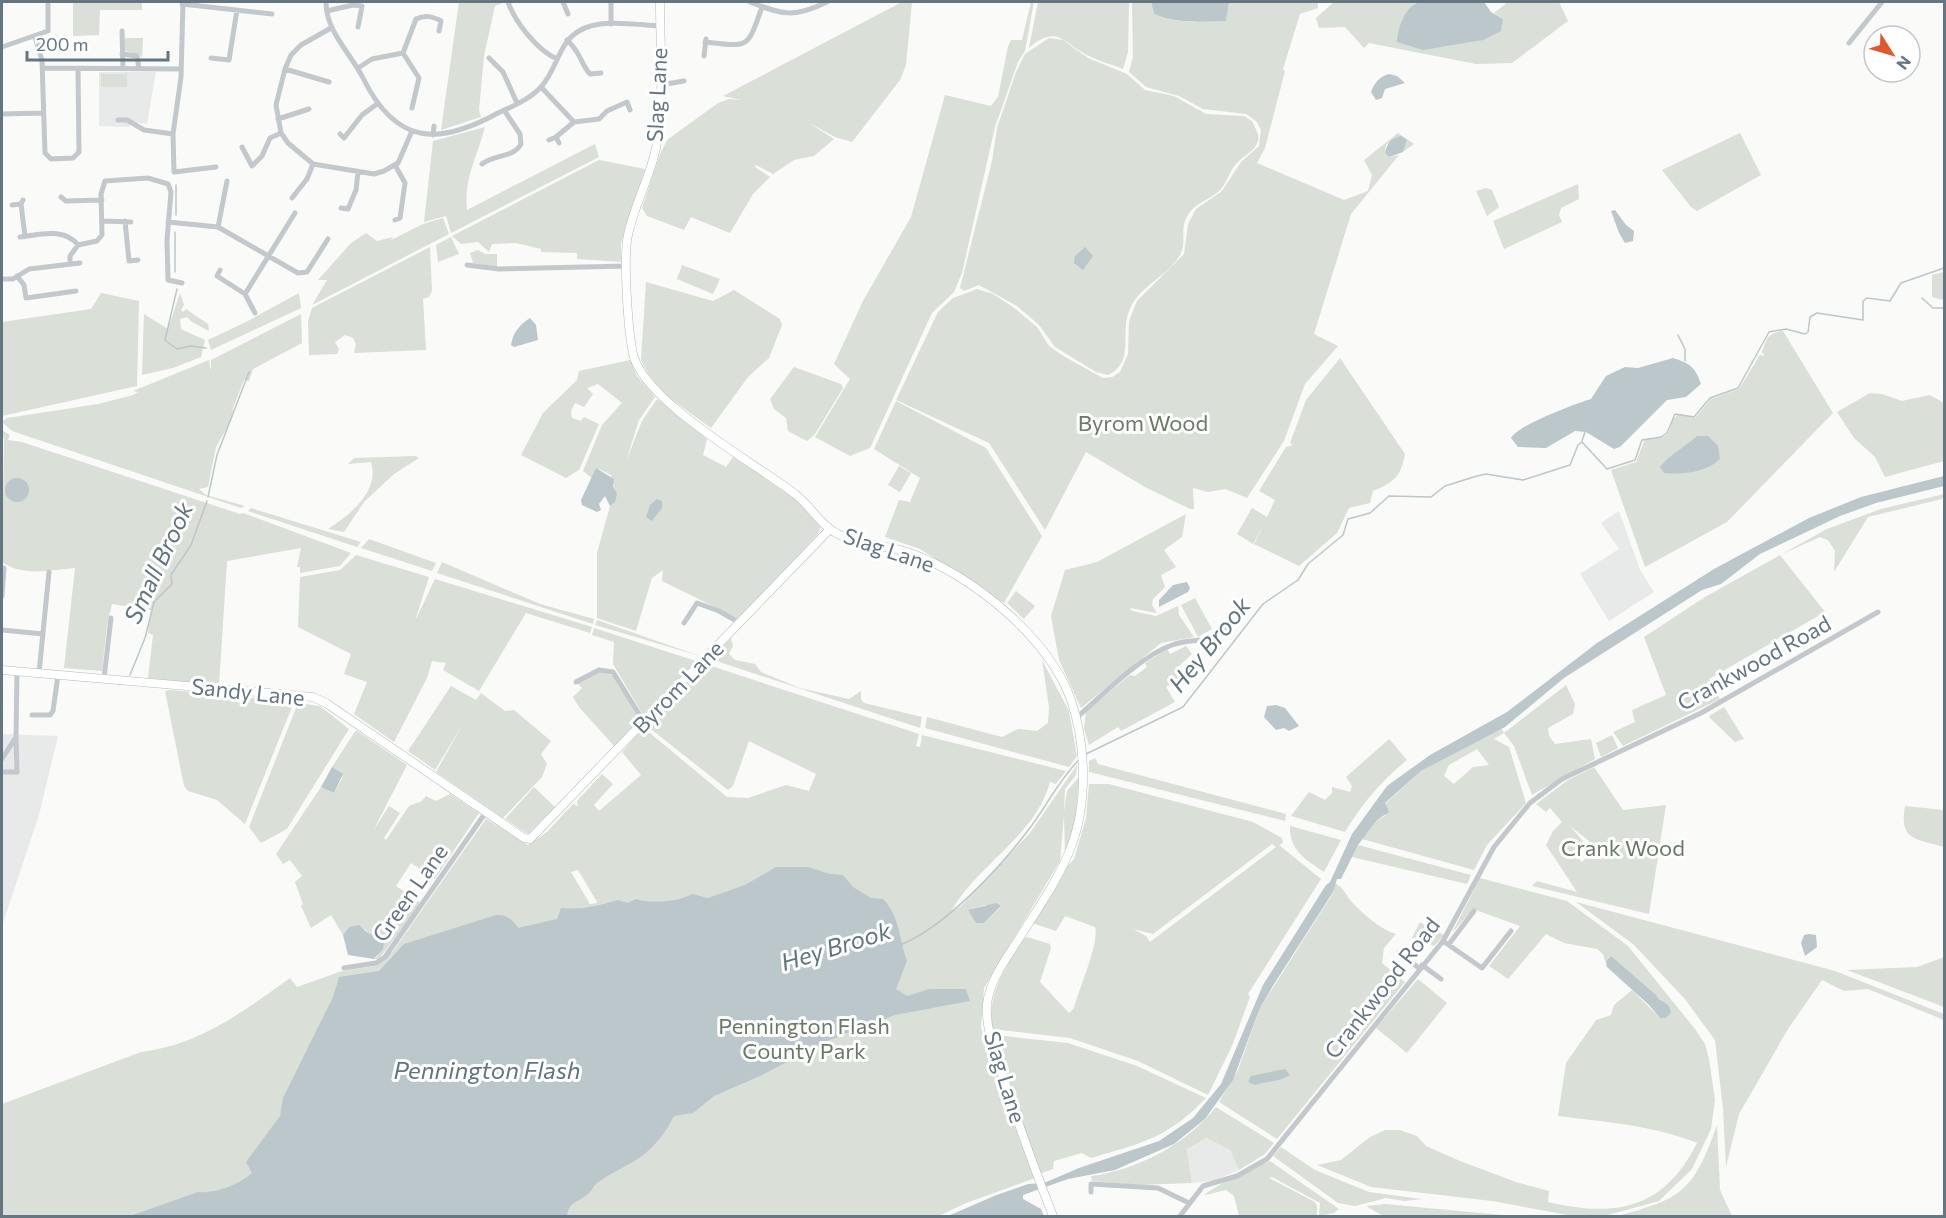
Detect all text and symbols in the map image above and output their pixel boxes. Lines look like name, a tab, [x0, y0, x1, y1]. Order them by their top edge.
scale bar	[27, 24, 168, 62]
north arrow	[1862, 24, 1922, 84]
text: 200 m	[36, 33, 89, 55]
street label: Slag Lane	[641, 47, 672, 143]
text: N	[1893, 53, 1916, 74]
park label: Byrom Wood	[1078, 409, 1208, 436]
water label: Small Brook	[117, 496, 199, 628]
street label: Slag Lane	[840, 521, 938, 578]
water label: Hey Brook	[1162, 590, 1257, 697]
street label: Crankwood Road	[1672, 609, 1835, 716]
street label: Byrom Lane	[627, 635, 729, 739]
street label: Sandy Lane	[190, 672, 306, 711]
park label: Crank Wood	[1561, 834, 1685, 861]
street label: Green Lane	[366, 839, 453, 947]
street label: Crankwood Road	[1318, 912, 1445, 1064]
water label: Hey Brook	[777, 915, 895, 976]
park label: Pennington Flash County Park	[718, 1012, 890, 1064]
street label: Slag Lane	[979, 1028, 1032, 1126]
water label: Pennington Flash	[393, 1055, 581, 1084]

